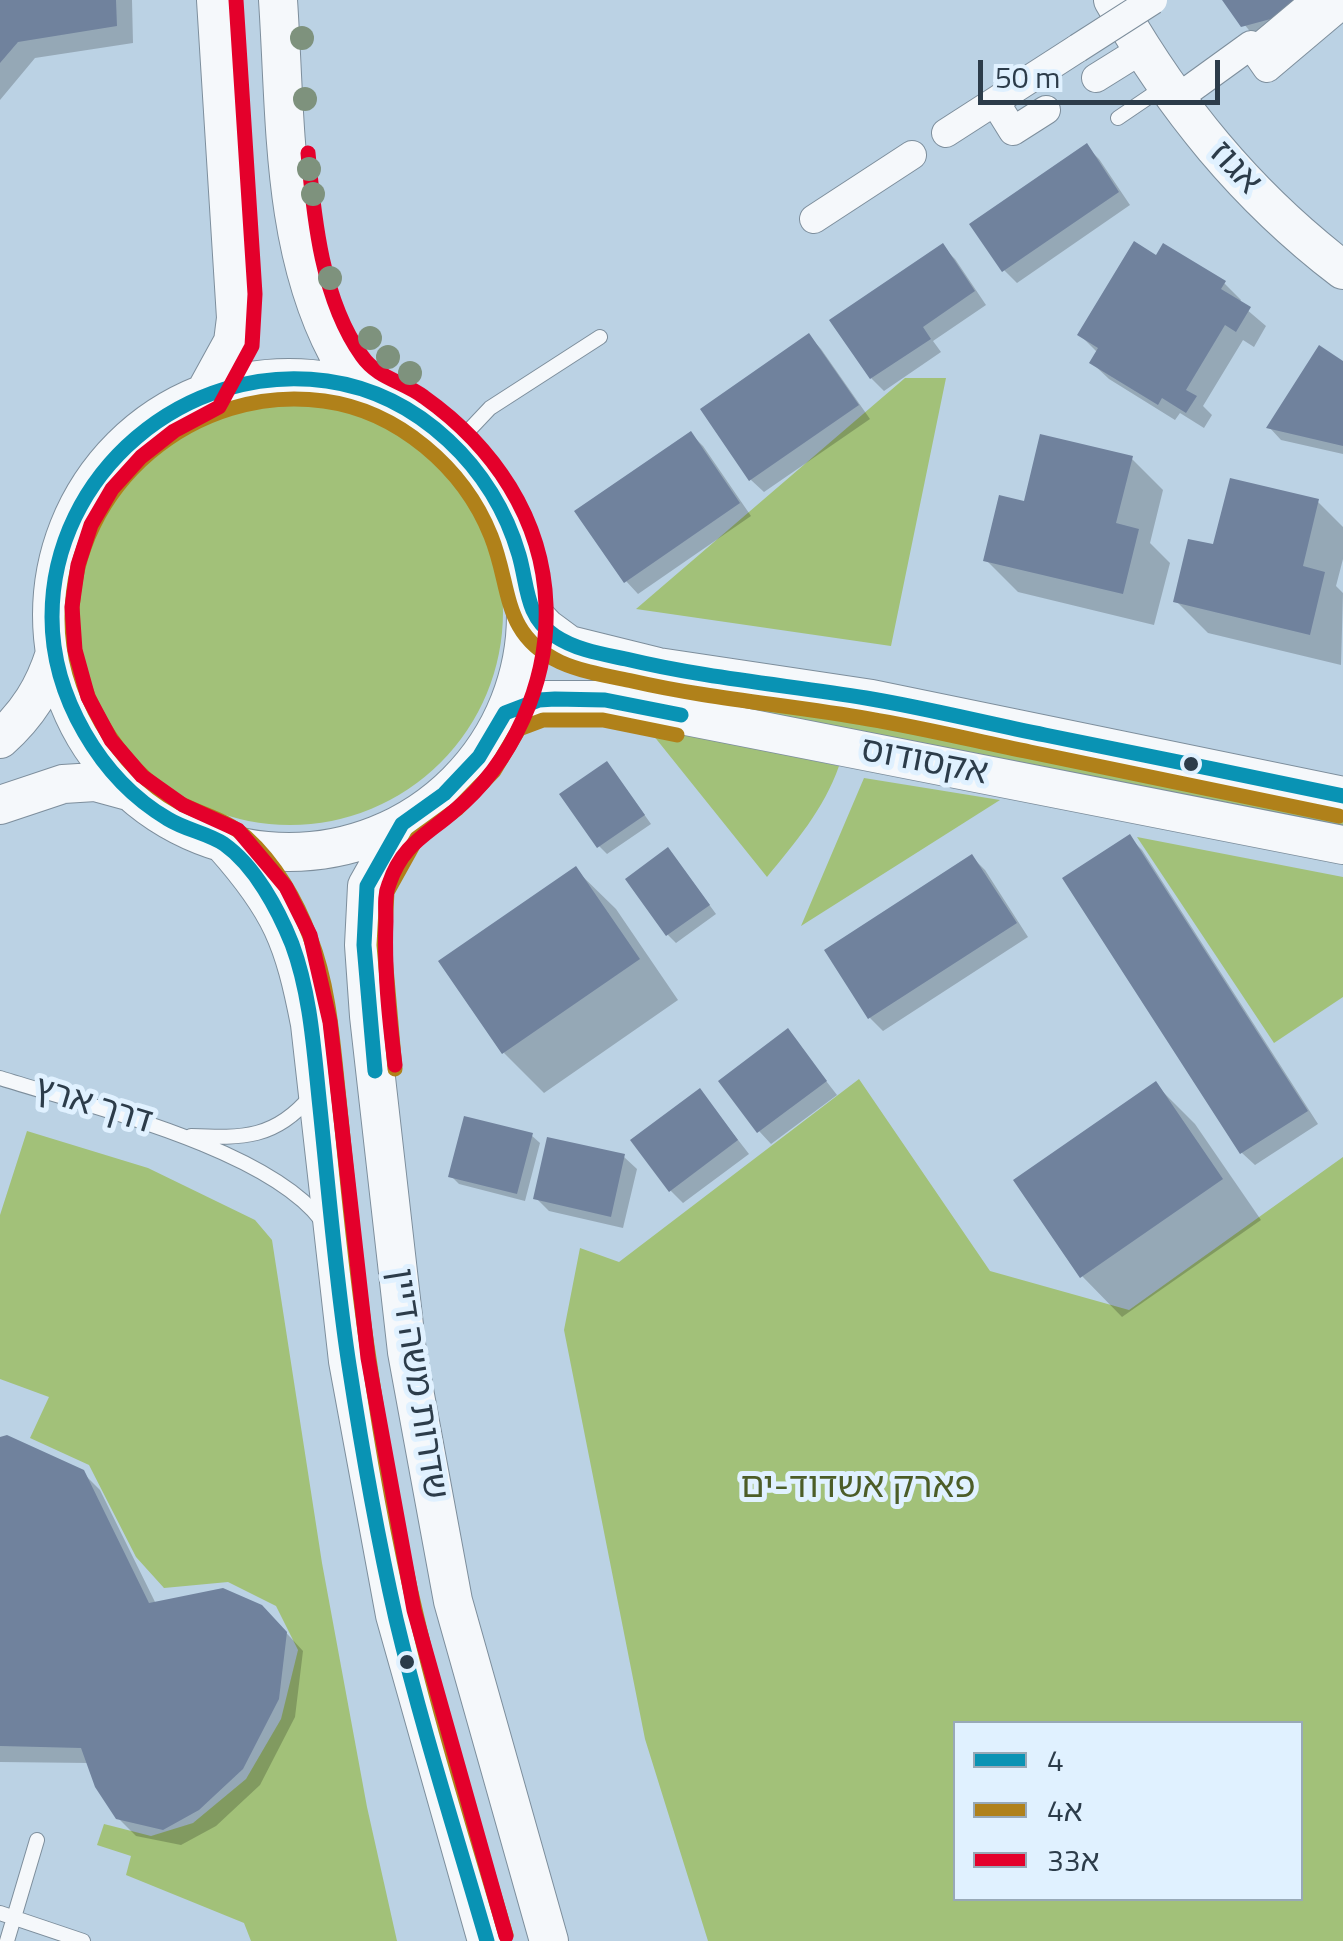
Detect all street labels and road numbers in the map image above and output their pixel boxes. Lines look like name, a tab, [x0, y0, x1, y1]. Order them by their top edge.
street label: אגוז	[1199, 134, 1269, 204]
street label: אקסודוס	[857, 730, 991, 796]
street label: דרך ארץ	[29, 1069, 157, 1145]
street label: שדרות משה דיין	[377, 1266, 455, 1502]

